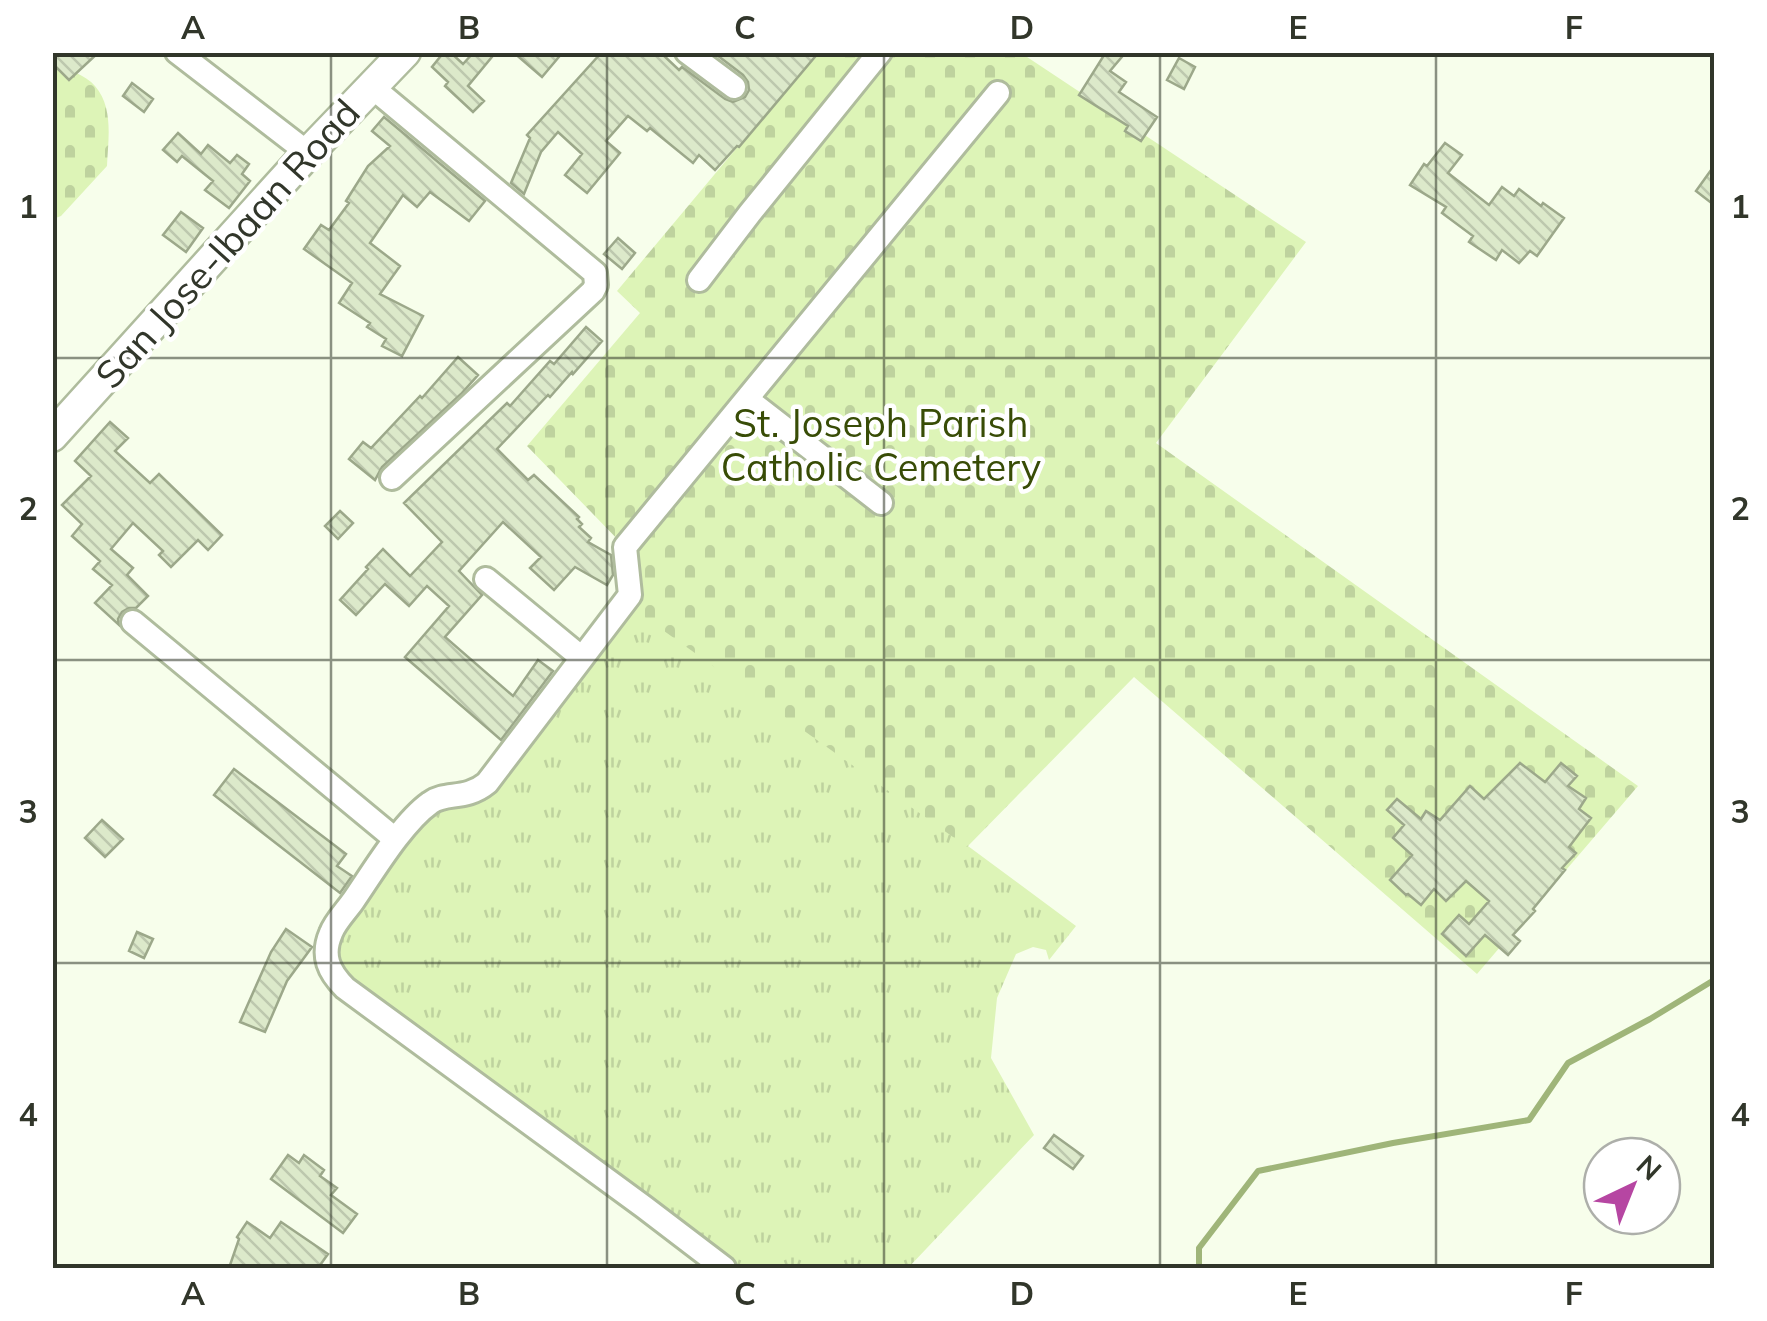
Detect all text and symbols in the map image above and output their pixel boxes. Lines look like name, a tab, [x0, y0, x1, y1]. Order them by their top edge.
text: A	[181, 7, 205, 47]
text: B	[458, 7, 480, 47]
text: C	[734, 7, 756, 47]
text: D	[1010, 7, 1034, 47]
text: E	[1288, 7, 1308, 47]
text: F	[1565, 7, 1583, 47]
street label: San Jose-Ibaan Road	[85, 89, 370, 398]
text: 1	[18, 186, 38, 226]
text: 1	[1730, 186, 1750, 226]
park label: St. Joseph Parish Catholic Cemetery	[721, 399, 1041, 491]
text: 2	[18, 488, 38, 528]
text: 2	[1730, 488, 1750, 528]
text: 3	[18, 791, 38, 831]
text: 3	[1730, 791, 1750, 831]
text: 4	[18, 1094, 38, 1134]
text: 4	[1730, 1094, 1750, 1134]
north arrow	[1582, 1136, 1682, 1236]
text: N	[1630, 1147, 1669, 1187]
text: A	[181, 1273, 205, 1313]
text: B	[458, 1273, 480, 1313]
text: C	[734, 1273, 756, 1313]
text: D	[1010, 1273, 1034, 1313]
text: E	[1288, 1273, 1308, 1313]
text: F	[1565, 1273, 1583, 1313]

